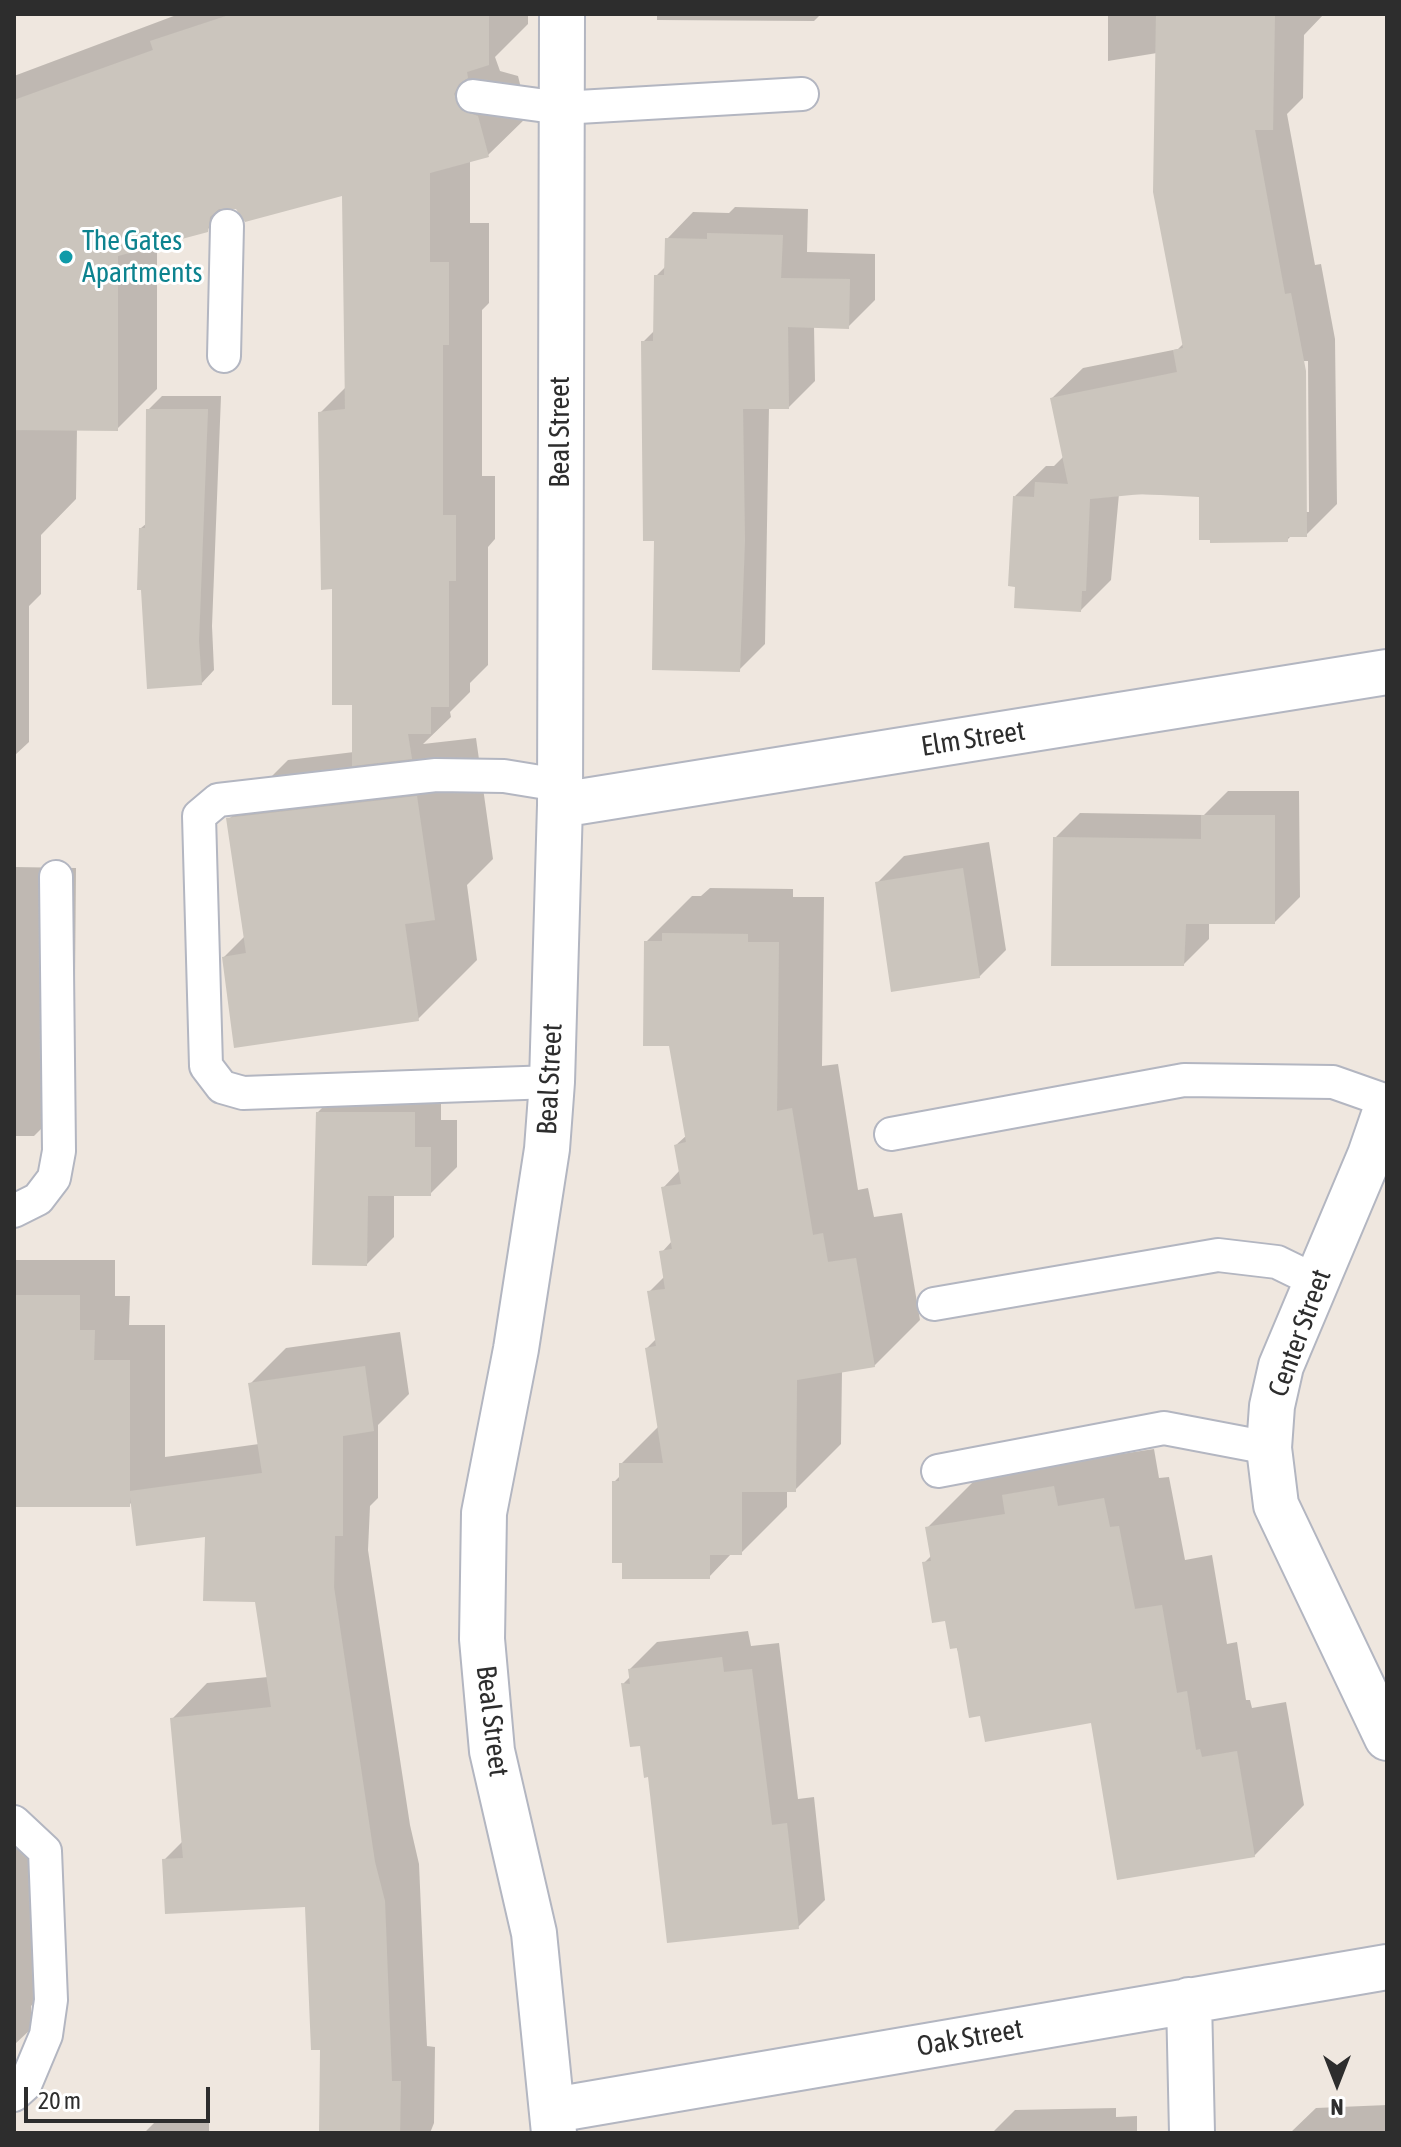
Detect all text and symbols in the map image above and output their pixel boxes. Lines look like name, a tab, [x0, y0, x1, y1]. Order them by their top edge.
place label: The Gates Apartments	[82, 224, 202, 290]
marker: The Gates Apartments	[57, 248, 75, 266]
street label: Beal Street	[543, 376, 577, 488]
street label: Elm Street	[919, 714, 1027, 764]
street label: Beal Street	[530, 1022, 570, 1136]
street label: Center Street	[1261, 1265, 1339, 1401]
street label: Beal Street	[469, 1664, 515, 1778]
street label: Oak Street	[914, 2012, 1026, 2064]
north arrow	[1297, 2043, 1377, 2123]
scale bar	[28, 2071, 214, 2121]
text: 20 m	[38, 2087, 81, 2114]
text: N	[1331, 2094, 1344, 2120]

